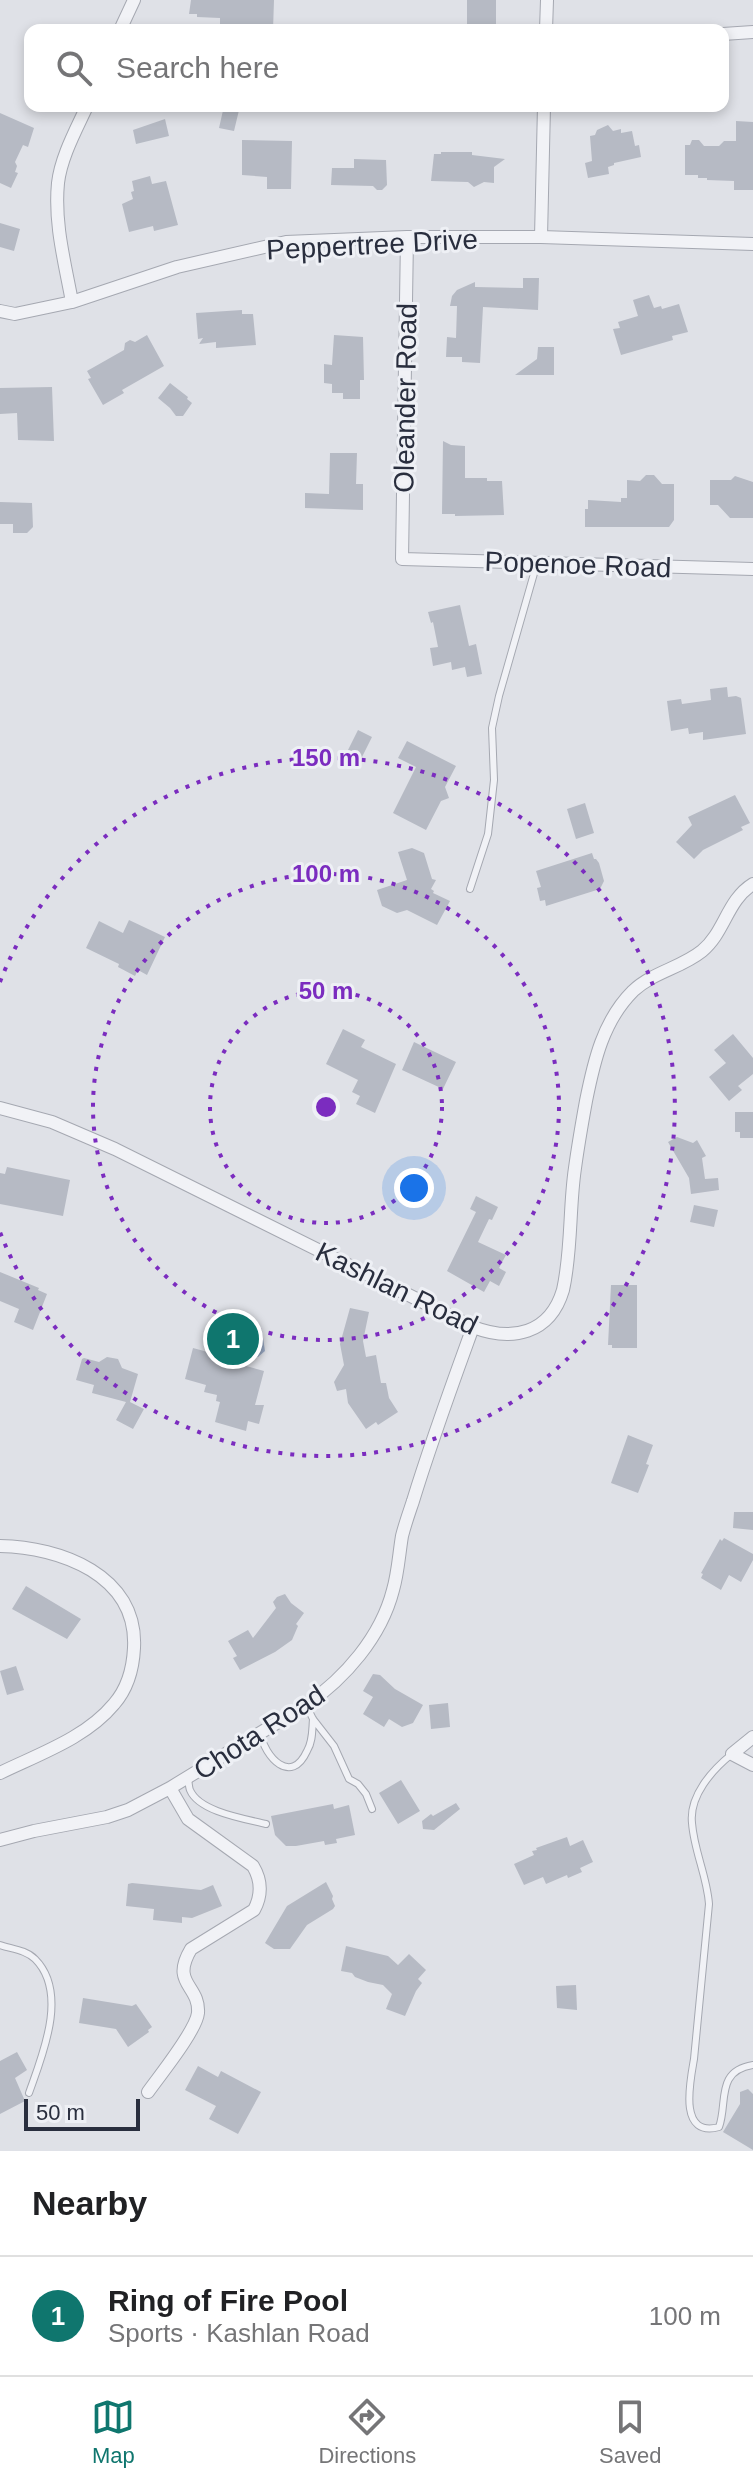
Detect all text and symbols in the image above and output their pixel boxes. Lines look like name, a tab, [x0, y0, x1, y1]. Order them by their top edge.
search box	[24, 24, 729, 112]
icon: search	[52, 46, 96, 90]
text: Search here	[116, 51, 279, 84]
street label: Peppertree Drive	[266, 223, 479, 266]
street label: Oleander Road	[388, 303, 423, 493]
street label: Popenoe Road	[484, 546, 672, 583]
text: 150 m	[292, 744, 360, 771]
text: 100 m	[292, 860, 360, 887]
text: 50 m	[299, 977, 353, 1004]
centre of rings	[312, 1093, 340, 1121]
your location	[394, 1168, 434, 1208]
street label: Kashlan Road	[311, 1236, 483, 1341]
pin: 1	[207, 1309, 259, 1369]
street label: Chota Road	[188, 1679, 330, 1786]
scale bar	[24, 2095, 140, 2131]
text: 50 m	[36, 2100, 85, 2125]
text: Nearby	[32, 2184, 147, 2222]
text: Ring of Fire Pool	[108, 2284, 348, 2317]
text: 1	[51, 2301, 65, 2331]
text: 100 m	[649, 2301, 721, 2331]
text: Sports · Kashlan Road	[108, 2318, 370, 2348]
tab: Map	[91, 2395, 135, 2469]
tab: Directions	[318, 2395, 416, 2469]
tab: Saved	[599, 2395, 662, 2469]

